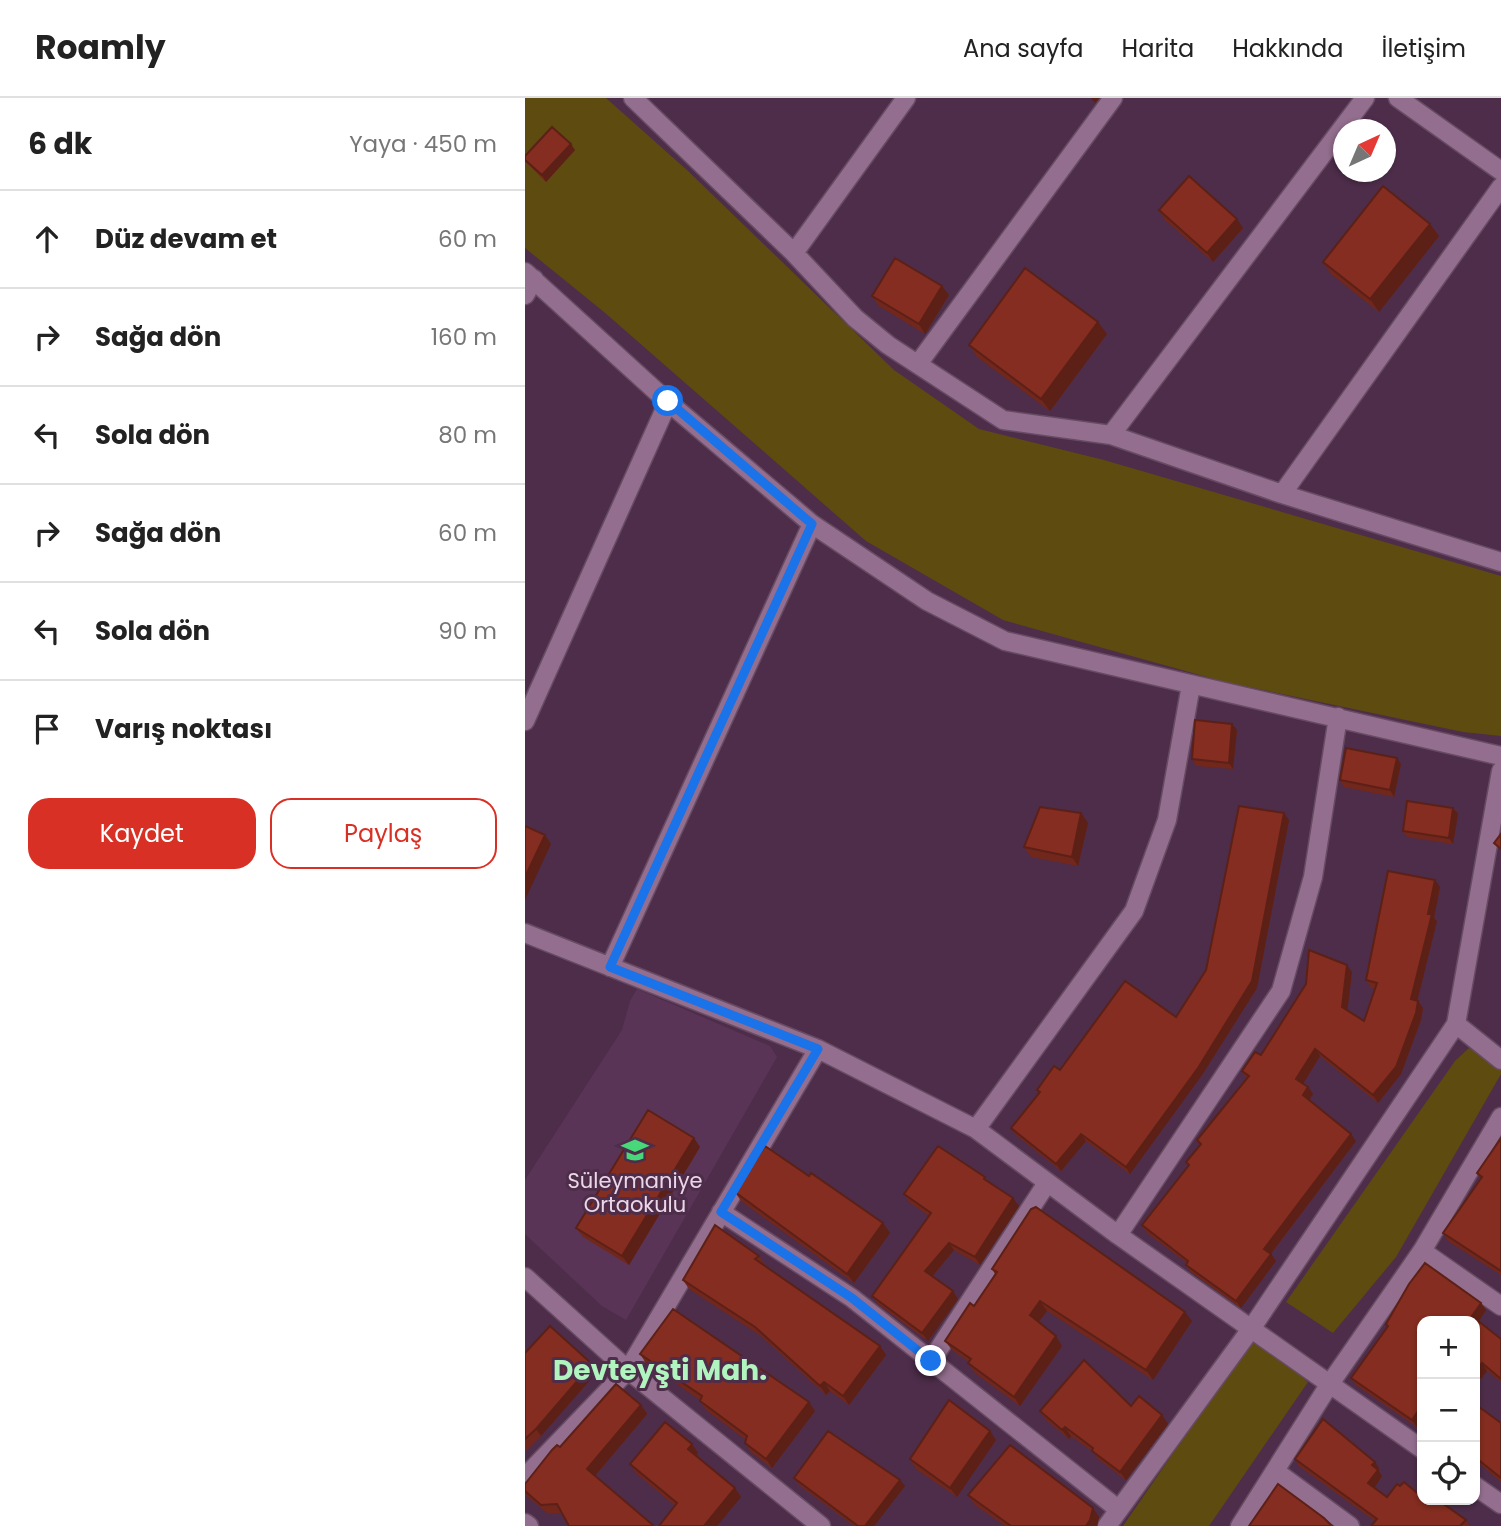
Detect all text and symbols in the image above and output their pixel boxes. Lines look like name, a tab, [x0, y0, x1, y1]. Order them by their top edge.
text: Roamly	[35, 24, 165, 71]
text: Ana sayfa	[963, 32, 1084, 65]
text: Harita	[1122, 32, 1194, 65]
text: Hakkında	[1232, 32, 1344, 65]
text: İletişim	[1382, 32, 1466, 65]
north arrow	[1333, 119, 1396, 182]
text: 6 dk	[28, 122, 92, 165]
text: Yaya · 450 m	[349, 128, 497, 160]
icon: ahead	[28, 220, 66, 258]
text: Düz devam et	[95, 221, 277, 257]
text: 60 m	[438, 223, 497, 255]
icon: right	[28, 318, 66, 356]
text: Sağa dön	[95, 319, 221, 355]
text: 160 m	[431, 321, 497, 353]
route start	[652, 385, 683, 416]
icon: left	[28, 416, 66, 454]
text: Sola dön	[95, 417, 210, 453]
text: 80 m	[438, 419, 497, 451]
icon: right	[28, 514, 66, 552]
text: Sağa dön	[95, 515, 221, 551]
text: 60 m	[438, 517, 497, 549]
icon: left	[28, 612, 66, 650]
text: Sola dön	[95, 613, 210, 649]
text: 90 m	[438, 615, 497, 647]
icon: arrive	[28, 710, 66, 748]
text: Varış noktası	[95, 711, 272, 747]
button: Kaydet	[28, 798, 256, 869]
button: Paylaş	[270, 798, 497, 869]
school or university icon: Süleymaniye Ortaokulu	[620, 1135, 650, 1165]
place label: Süleymaniye Ortaokulu	[567, 1166, 703, 1219]
map controls	[1417, 1316, 1480, 1505]
button: +	[1417, 1316, 1480, 1379]
route end	[915, 1345, 946, 1376]
district label: Devteyşti Mah.	[553, 1351, 767, 1390]
button: −	[1417, 1379, 1480, 1442]
button: locate	[1417, 1442, 1480, 1505]

